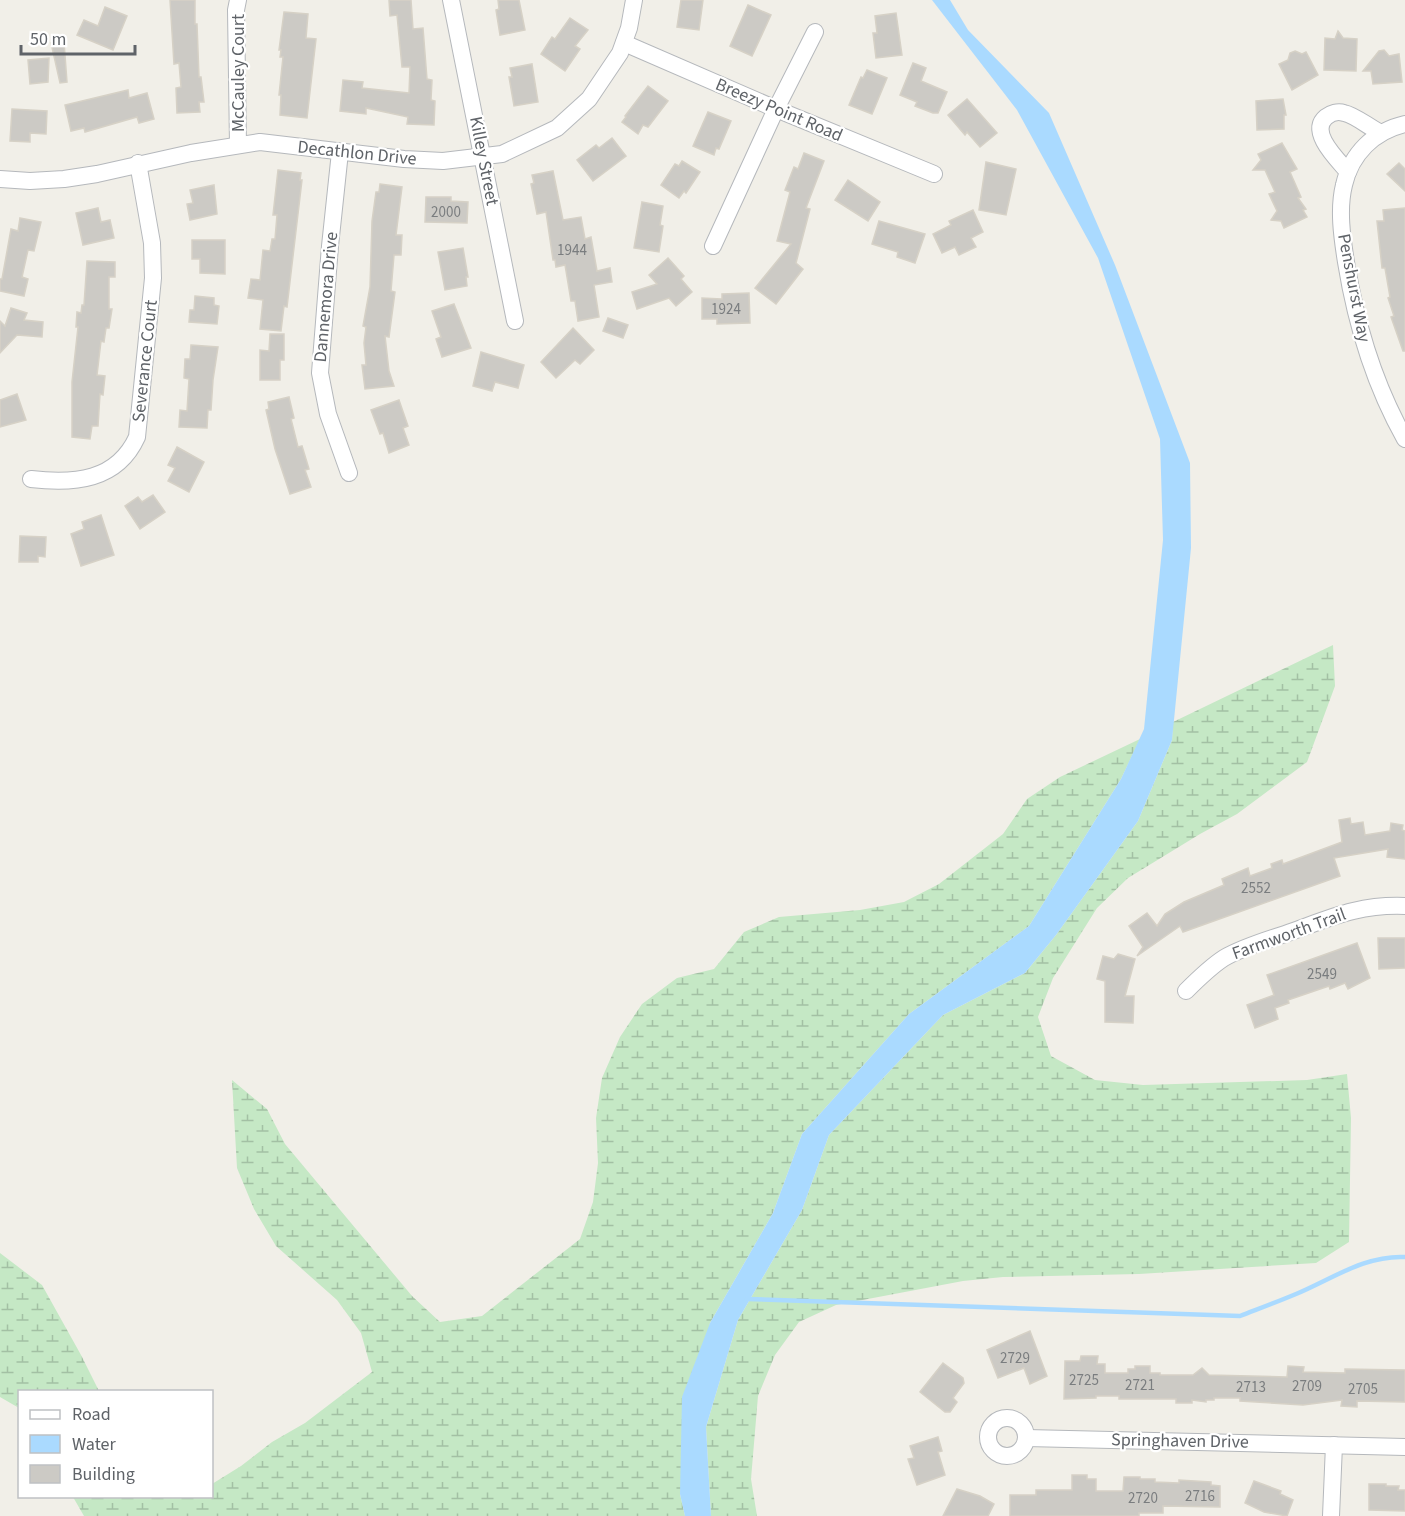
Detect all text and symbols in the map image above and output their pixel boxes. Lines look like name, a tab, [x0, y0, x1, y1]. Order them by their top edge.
street label: McCauley Court	[226, 14, 251, 132]
scale bar	[21, 18, 135, 56]
text: 50 m	[30, 27, 66, 52]
street label: Breezy Point Road	[711, 72, 847, 148]
street label: Killey Street	[463, 114, 505, 208]
street label: Decathlon Drive	[296, 134, 418, 172]
house number: 2000	[431, 202, 461, 223]
street label: Dannemora Drive	[308, 231, 344, 363]
street label: Penshurst Way	[1331, 232, 1377, 345]
house number: 1944	[557, 240, 587, 261]
street label: Severance Court	[126, 298, 164, 424]
house number: 1924	[711, 299, 741, 320]
house number: 2552	[1241, 878, 1271, 899]
street label: Farmworth Trail	[1229, 902, 1349, 966]
house number: 2549	[1307, 964, 1337, 985]
house number: 2729	[1000, 1348, 1030, 1369]
house number: 2725	[1069, 1370, 1099, 1391]
house number: 2721	[1125, 1375, 1155, 1396]
house number: 2709	[1292, 1376, 1322, 1397]
house number: 2713	[1236, 1377, 1266, 1398]
house number: 2705	[1348, 1379, 1378, 1400]
legend	[18, 1390, 213, 1498]
text: Road	[72, 1402, 111, 1427]
street label: Springhaven Drive	[1111, 1427, 1249, 1455]
text: Water	[72, 1432, 116, 1457]
text: Building	[72, 1462, 135, 1487]
house number: 2716	[1185, 1486, 1215, 1507]
house number: 2720	[1128, 1488, 1158, 1509]

